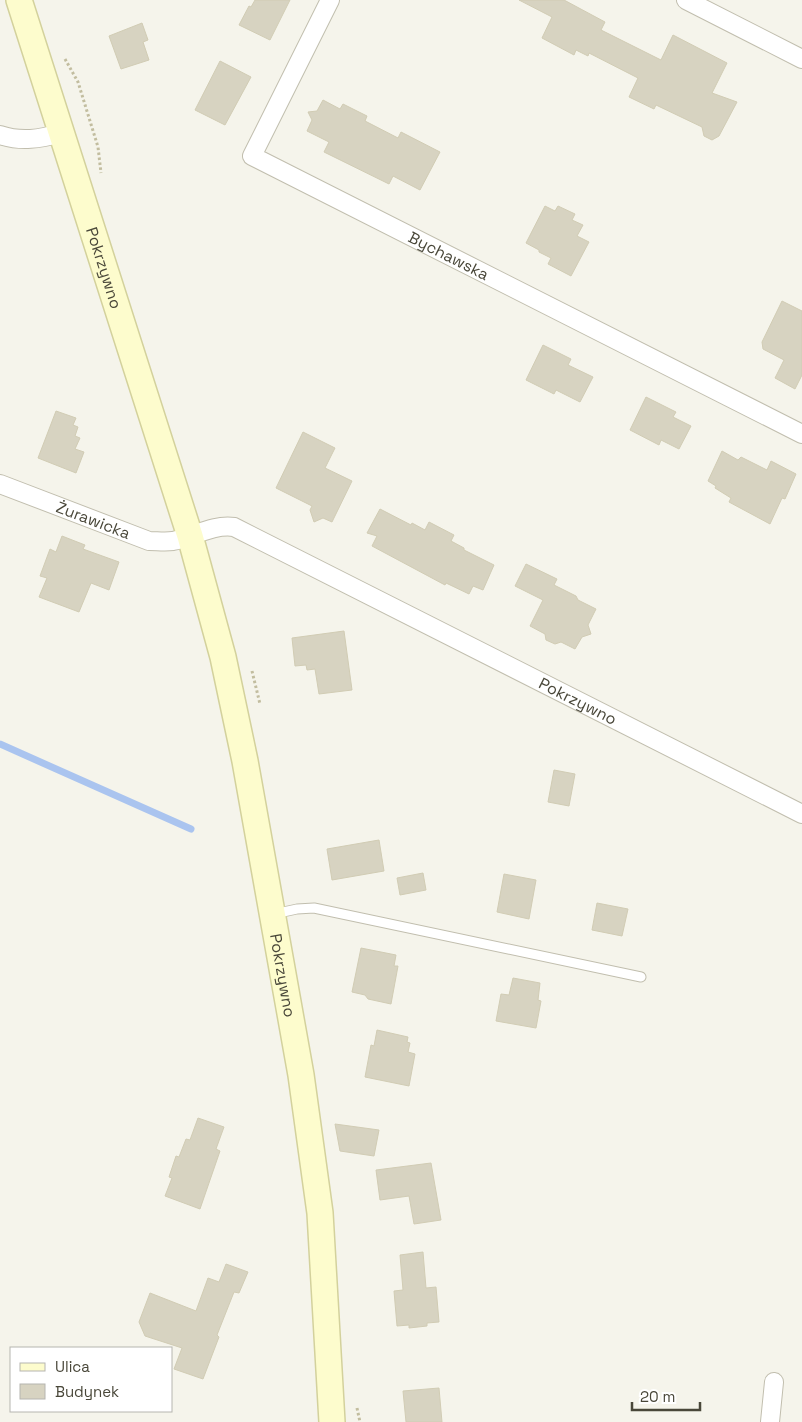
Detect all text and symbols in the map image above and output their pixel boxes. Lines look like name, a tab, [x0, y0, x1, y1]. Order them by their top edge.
street label: Pokrzywno	[82, 224, 127, 311]
street label: Bychawska	[405, 226, 493, 285]
street label: Żurawicka	[53, 496, 133, 543]
street label: Pokrzywno	[535, 672, 620, 729]
street label: Pokrzywno	[265, 932, 301, 1019]
legend	[10, 1347, 172, 1412]
text: Ulica	[55, 1357, 90, 1376]
scale bar	[632, 1380, 700, 1412]
text: Budynek	[55, 1382, 119, 1401]
text: 20 m	[640, 1387, 675, 1406]

